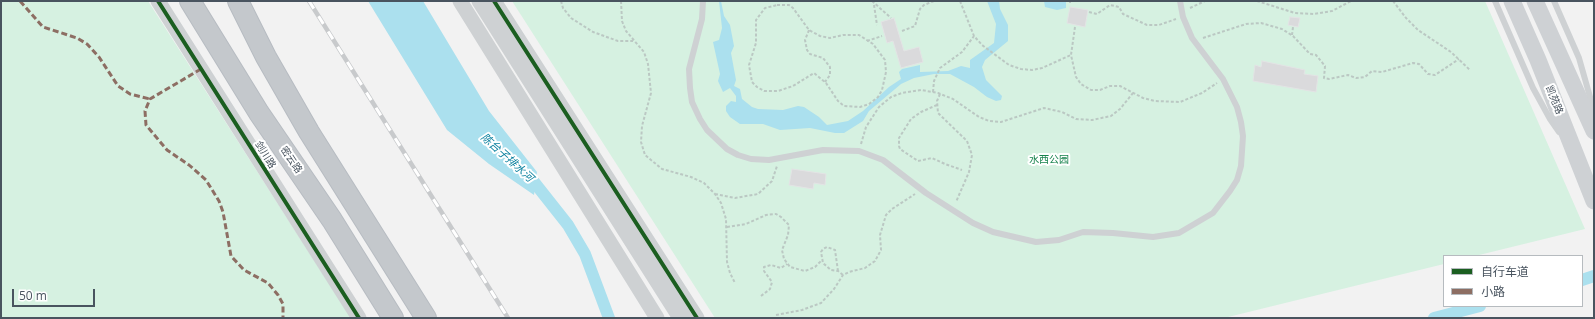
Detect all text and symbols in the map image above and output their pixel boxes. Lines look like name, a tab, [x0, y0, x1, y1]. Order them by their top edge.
street label: 凯苑路	[1543, 84, 1565, 116]
water label: 陈台子排水河	[478, 131, 536, 185]
street label: 剑川路	[252, 139, 278, 171]
street label: 密云路	[278, 144, 304, 176]
park label: 水西公园	[1029, 154, 1069, 166]
legend	[1443, 255, 1583, 307]
text: 自行车道	[1481, 263, 1529, 280]
scale bar	[14, 281, 97, 307]
text: 小路	[1481, 283, 1505, 300]
text: 50 m	[19, 287, 47, 304]

